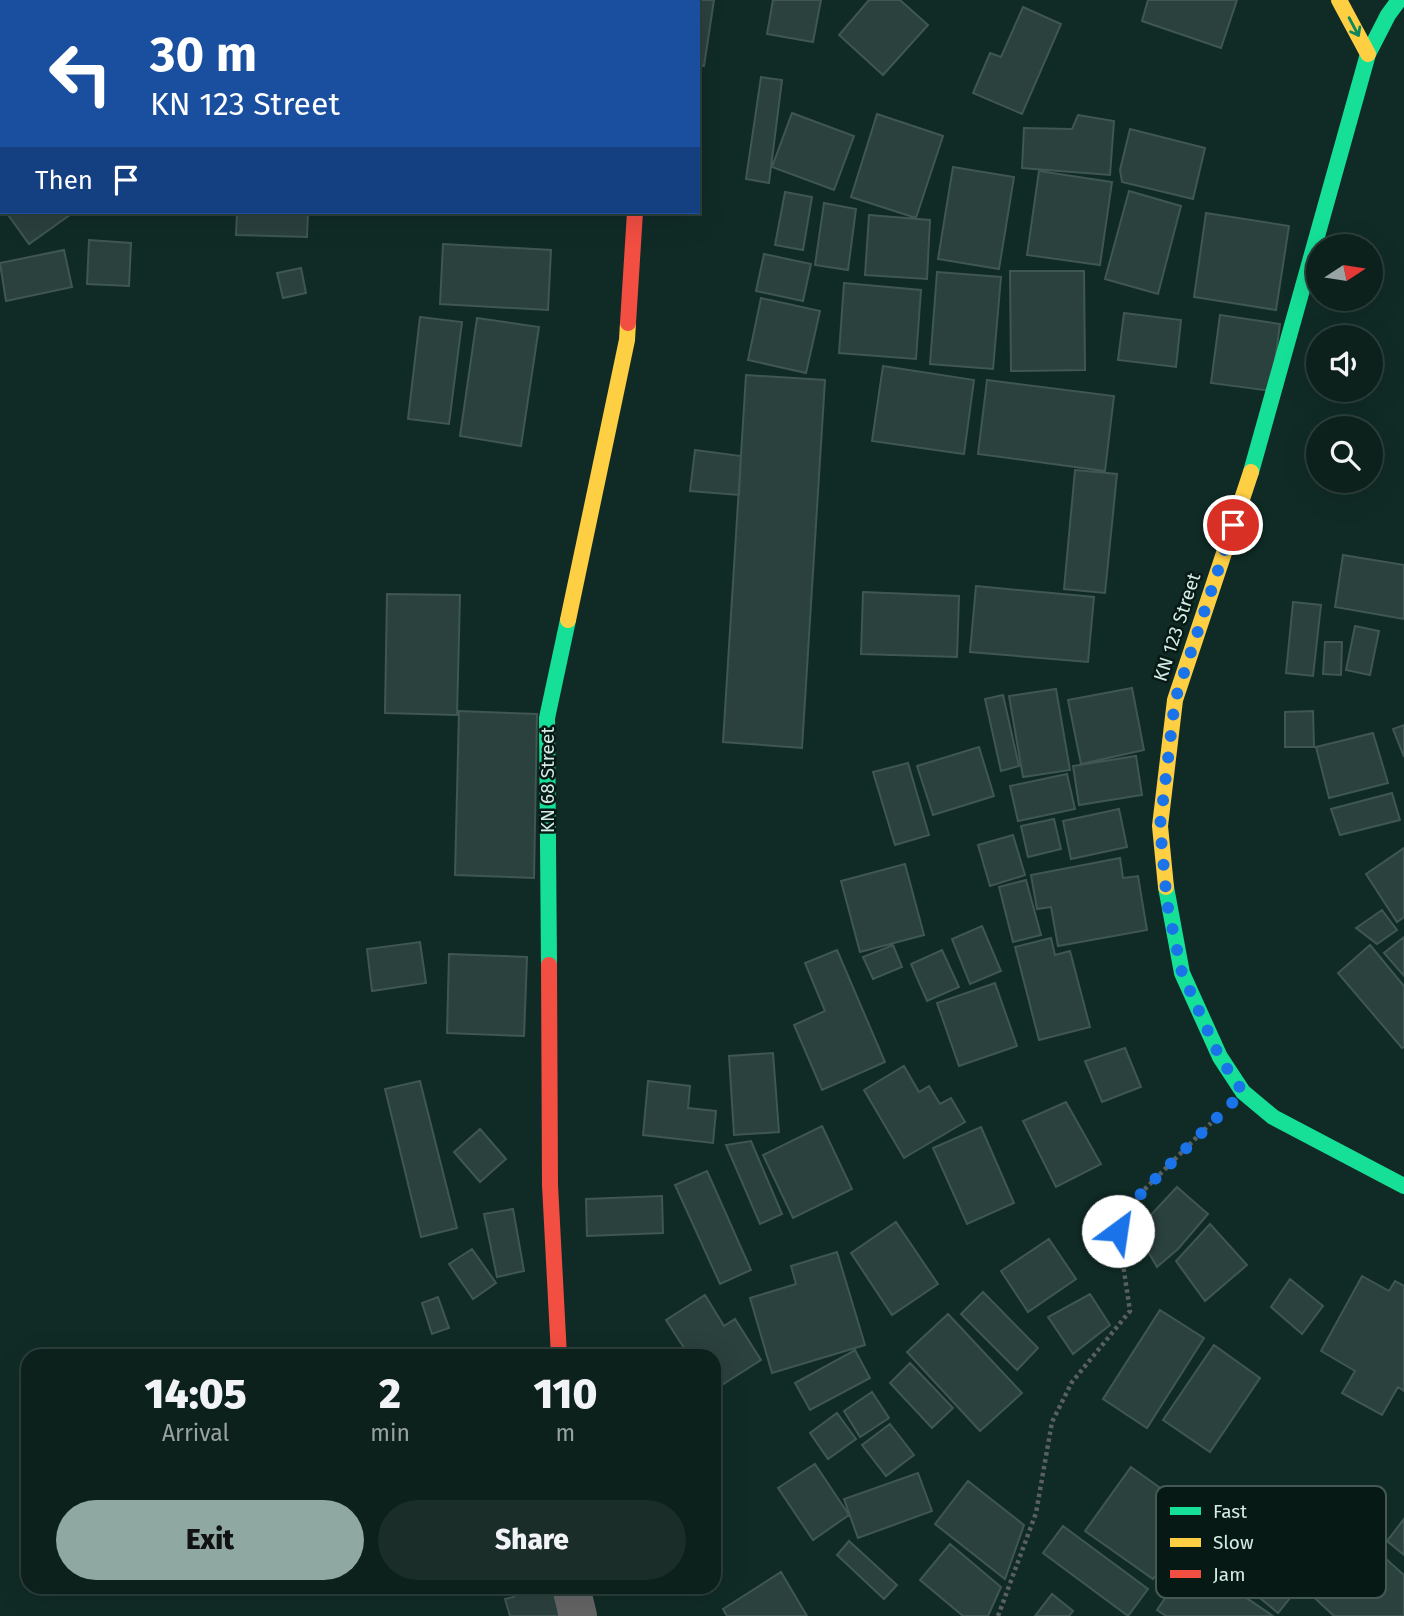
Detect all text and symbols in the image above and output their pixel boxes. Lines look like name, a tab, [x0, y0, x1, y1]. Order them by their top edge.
one-way arrow	[1348, 16, 1361, 37]
text: 30 m	[150, 25, 257, 84]
icon: left	[35, 28, 126, 119]
text: KN 123 Street	[150, 85, 340, 123]
icon: arrive	[107, 161, 145, 199]
text: Then	[35, 165, 93, 196]
north arrow	[1306, 234, 1382, 312]
map controls	[1306, 234, 1383, 493]
button: sound	[1306, 325, 1383, 402]
button: search	[1306, 416, 1383, 493]
pin	[1203, 495, 1263, 555]
icon: arrive	[1214, 506, 1252, 544]
street label: KN 123 Street	[1149, 570, 1205, 684]
street label: KN 68 Street	[536, 727, 559, 833]
position arrow	[1081, 1194, 1155, 1268]
text: 14:05	[145, 1369, 247, 1419]
text: 2	[379, 1369, 401, 1419]
text: 110	[534, 1369, 597, 1419]
text: Arrival	[162, 1419, 229, 1447]
text: min	[370, 1419, 410, 1447]
text: m	[556, 1419, 575, 1447]
legend	[1156, 1486, 1386, 1598]
button: Exit	[56, 1500, 364, 1580]
button: Share	[378, 1500, 686, 1580]
text: Fast	[1213, 1500, 1247, 1523]
text: Slow	[1213, 1531, 1254, 1554]
text: Jam	[1213, 1563, 1245, 1586]

